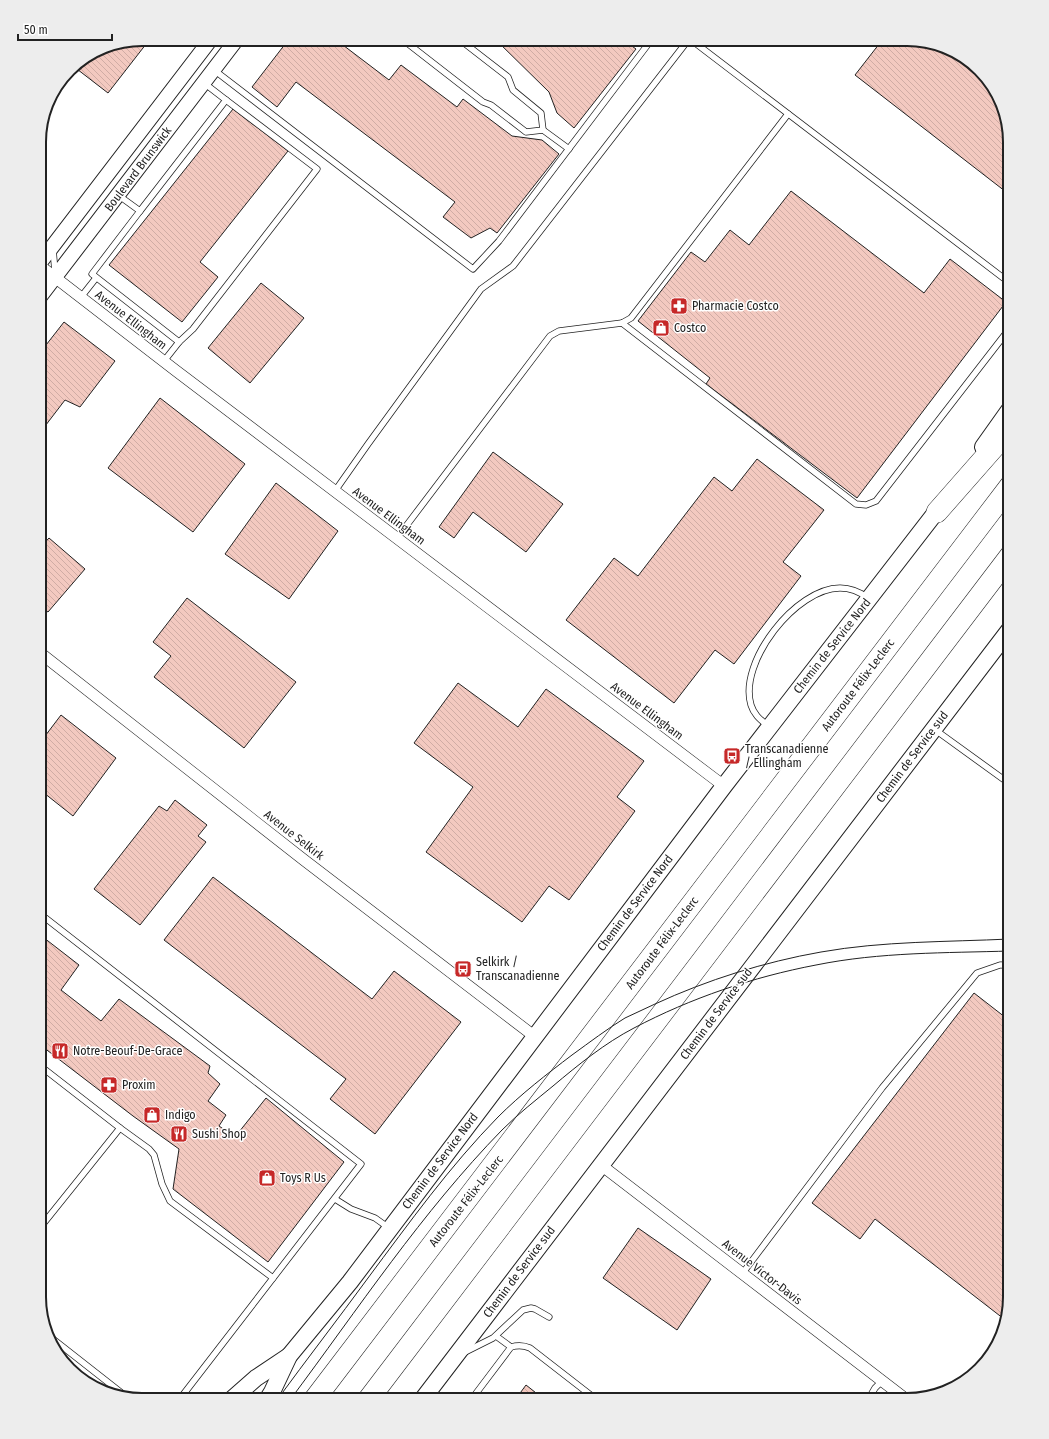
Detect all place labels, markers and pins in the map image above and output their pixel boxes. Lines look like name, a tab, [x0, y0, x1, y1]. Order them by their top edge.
pharmacy icon: Pharmacie Costco	[669, 296, 689, 316]
place label: Pharmacie Costco	[692, 299, 779, 313]
shop icon: Costco	[651, 318, 671, 338]
place label: Costco	[674, 321, 706, 335]
place label: Transcanadienne / Ellingham	[745, 742, 828, 770]
bus stop icon: Transcanadienne / Ellingham	[722, 746, 742, 766]
place label: Selkirk / Transcanadienne	[476, 955, 559, 983]
bus stop icon: Selkirk / Transcanadienne	[453, 959, 473, 979]
restaurant icon: Notre-Beouf-De-Grace	[50, 1041, 70, 1061]
place label: Notre-Beouf-De-Grace	[73, 1044, 182, 1058]
pharmacy icon: Proxim	[99, 1075, 119, 1095]
place label: Proxim	[122, 1078, 156, 1092]
shop icon: Indigo	[142, 1105, 162, 1125]
place label: Indigo	[165, 1108, 196, 1122]
restaurant icon: Sushi Shop	[169, 1124, 189, 1144]
place label: Sushi Shop	[192, 1127, 247, 1141]
shop icon: Toys R Us	[257, 1168, 277, 1188]
place label: Toys R Us	[280, 1171, 326, 1185]

